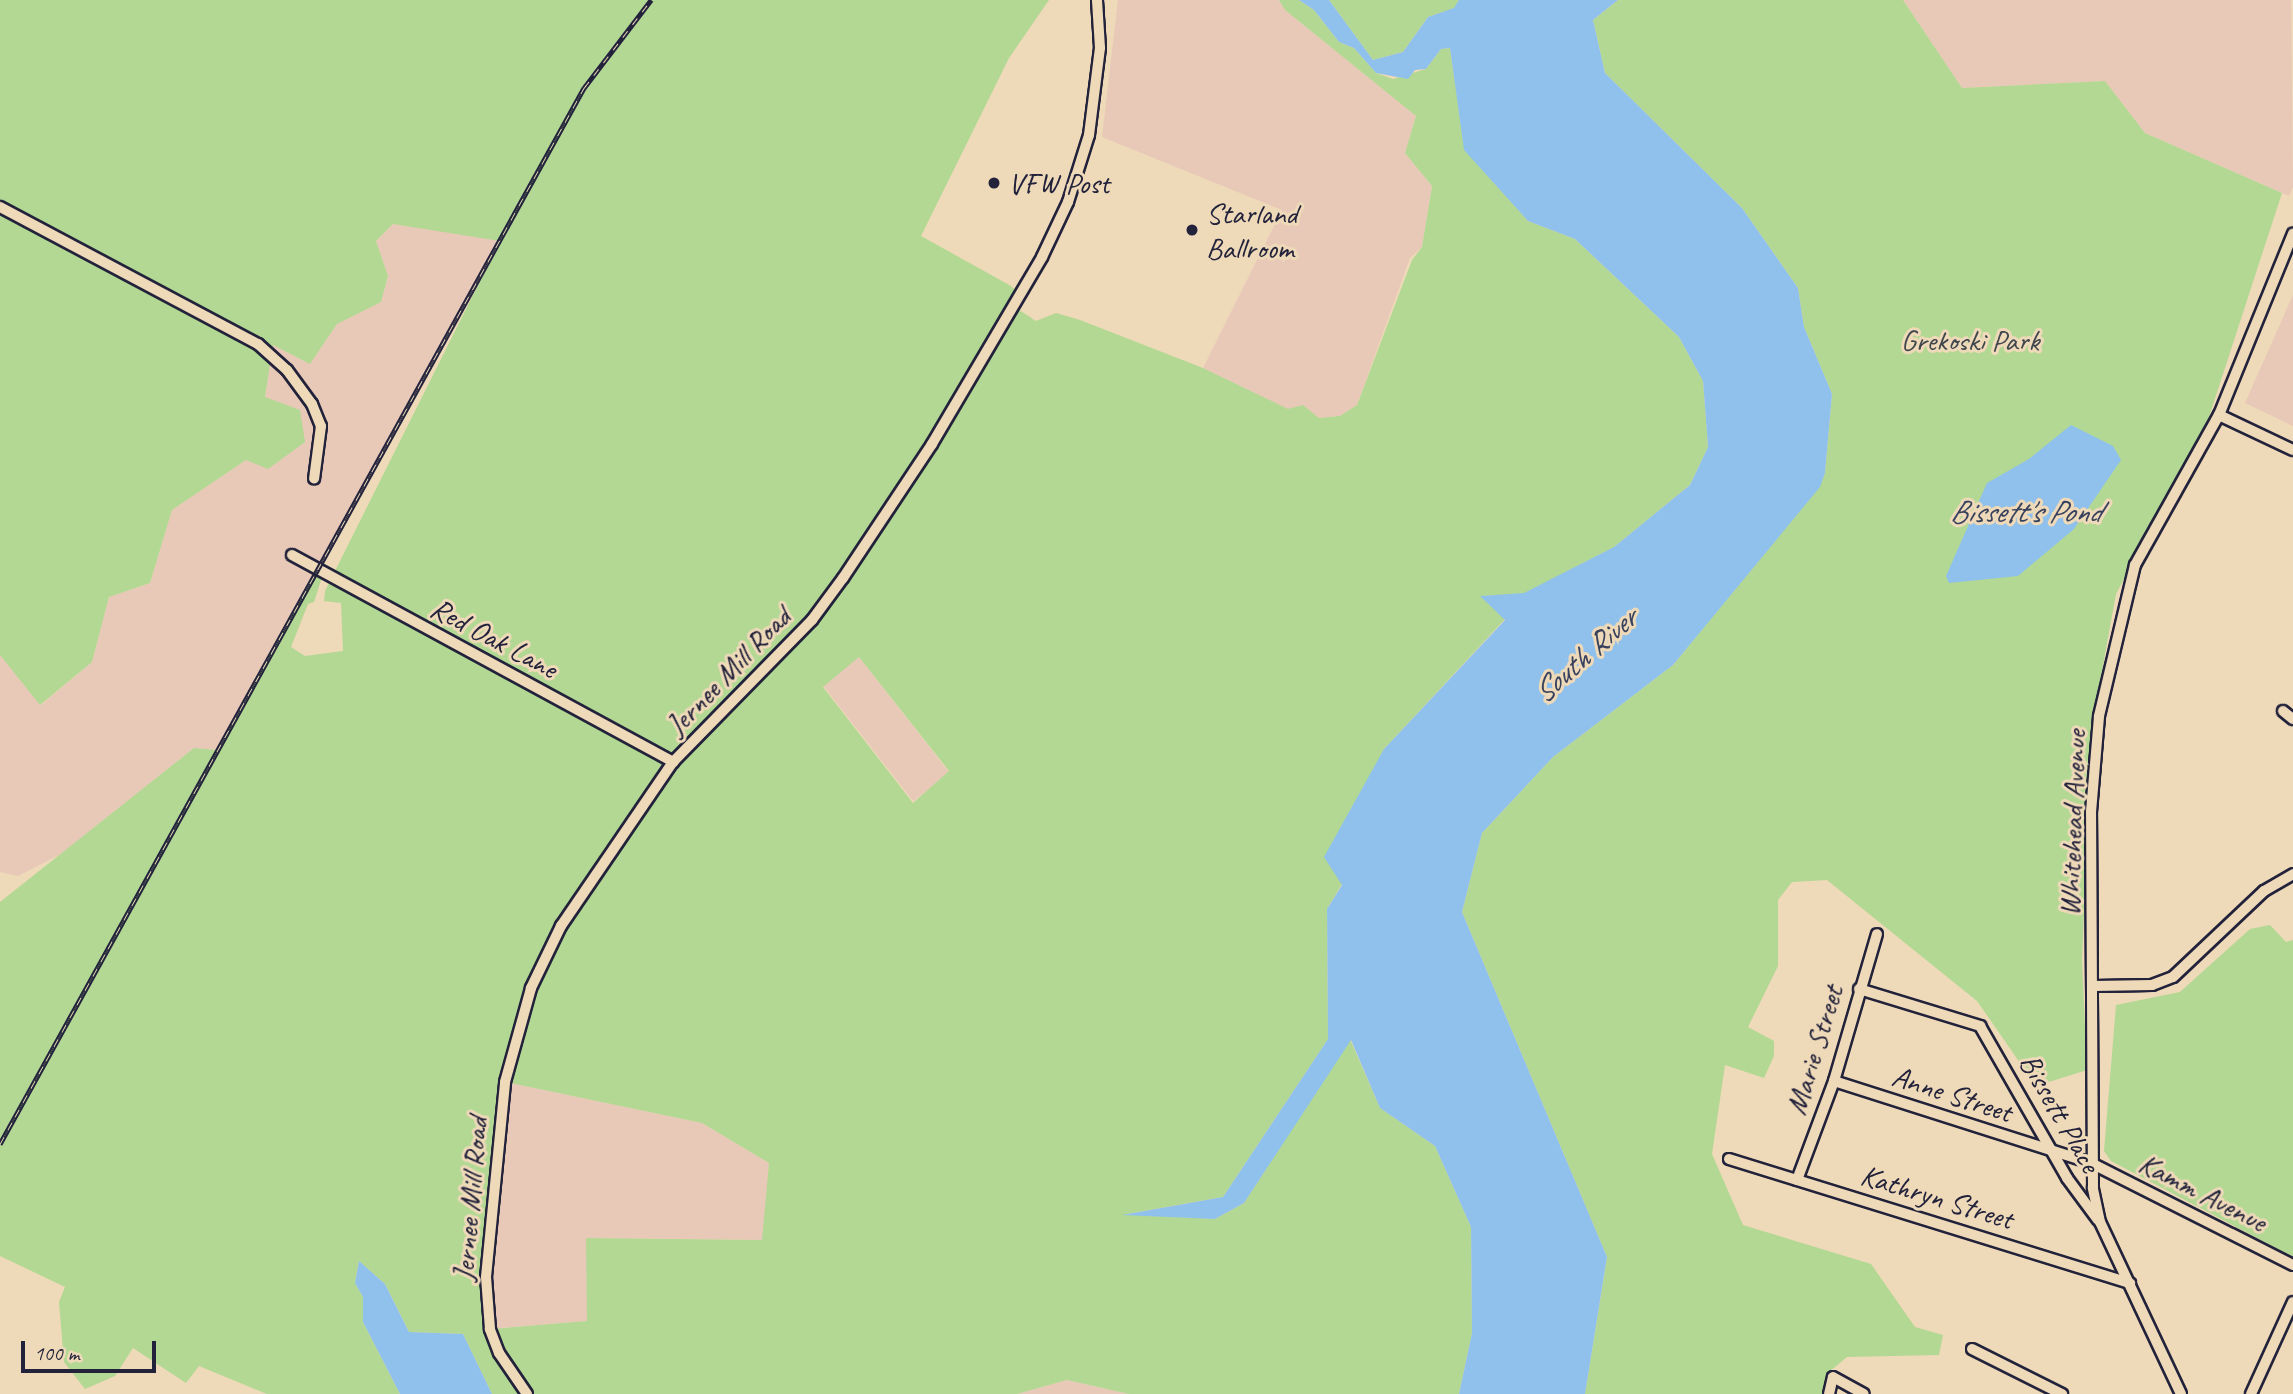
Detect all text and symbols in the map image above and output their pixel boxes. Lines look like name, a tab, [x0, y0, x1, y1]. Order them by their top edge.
place label: VFW Post	[1008, 165, 1109, 201]
marker: VFW Post	[986, 175, 1002, 191]
place label: Starland Ballroom	[1206, 195, 1297, 265]
marker: Starland Ballroom	[1184, 222, 1200, 238]
park label: Grekoski Park	[1901, 322, 2039, 358]
water label: Bissett's Pond	[1950, 493, 2100, 531]
street label: Red Oak Lane	[424, 589, 564, 687]
street label: Jernee Mill Road	[658, 599, 798, 743]
water label: South River	[1524, 600, 1646, 712]
street label: Whitehead Avenue	[2051, 729, 2093, 917]
street label: Marie Street	[1777, 981, 1851, 1119]
street label: Bissett Place	[2012, 1047, 2108, 1179]
street label: Anne Street	[1887, 1058, 2017, 1130]
street label: Jernee Mill Road	[445, 1115, 495, 1283]
street label: Kamm Avenue	[2133, 1145, 2273, 1239]
street label: Kathryn Street	[1856, 1157, 2018, 1237]
scale bar	[24, 1328, 159, 1372]
text: 100 m	[34, 1340, 79, 1366]

